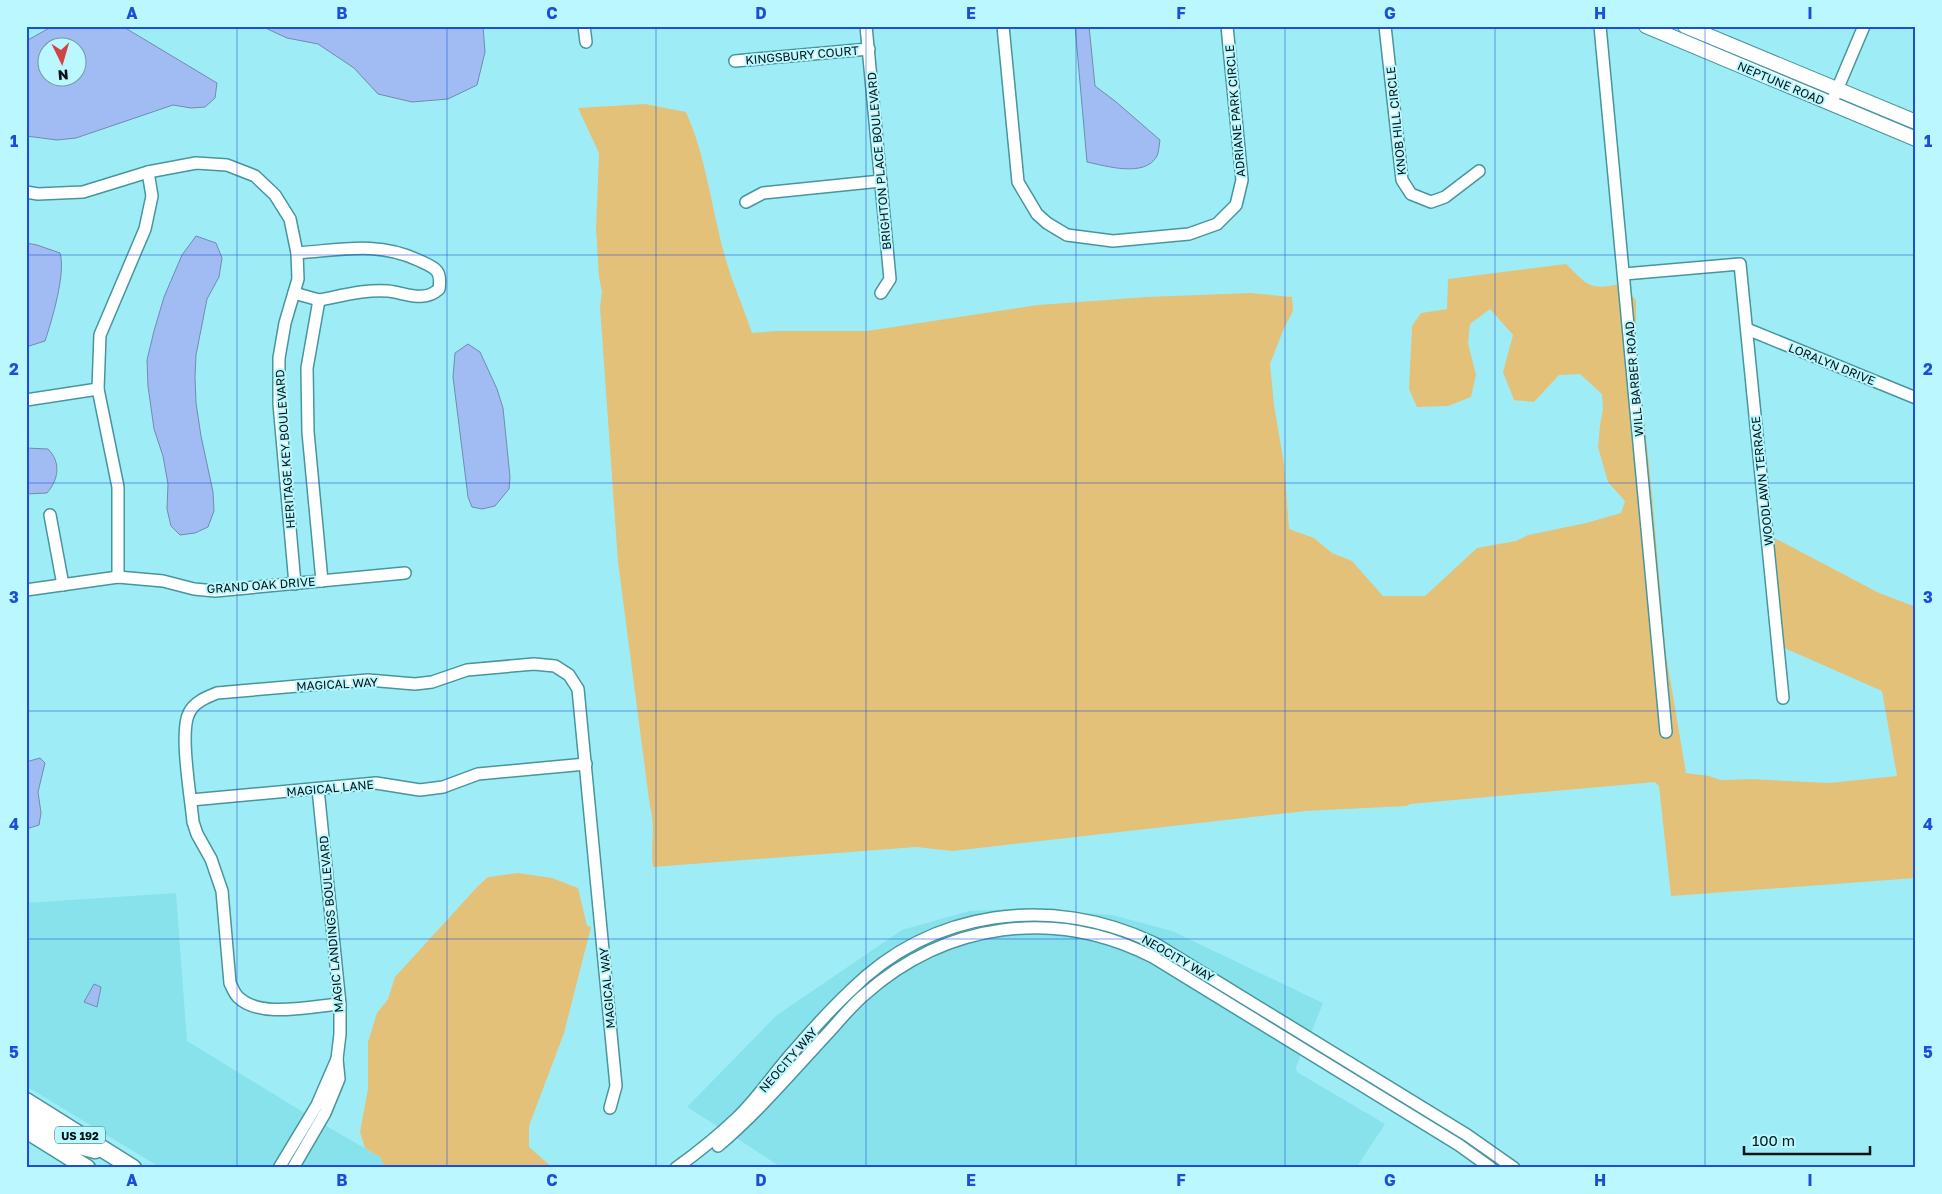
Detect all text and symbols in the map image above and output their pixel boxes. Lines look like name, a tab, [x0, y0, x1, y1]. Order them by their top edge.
text: A	[126, 3, 138, 23]
text: B	[336, 3, 348, 23]
text: C	[546, 3, 558, 23]
text: D	[755, 3, 767, 23]
text: E	[966, 3, 976, 23]
text: F	[1176, 3, 1186, 23]
text: G	[1384, 3, 1396, 23]
text: H	[1594, 3, 1606, 23]
text: I	[1807, 3, 1813, 23]
north arrow	[38, 38, 88, 88]
street label: KINGSBURY COURT	[745, 43, 860, 67]
street label: ADRIANE PARK CIRCLE	[1222, 44, 1248, 178]
street label: NEPTUNE ROAD	[1735, 58, 1827, 108]
street label: KNOB HILL CIRCLE	[1383, 66, 1409, 176]
text: N	[57, 67, 69, 84]
street label: BRIGHTON PLACE BOULEVARD	[864, 71, 894, 251]
text: 1	[10, 131, 18, 151]
text: 1	[1924, 131, 1932, 151]
street label: WILL BARBER ROAD	[1621, 321, 1647, 437]
street label: LORALYN DRIVE	[1786, 340, 1878, 388]
text: 2	[9, 359, 19, 379]
text: 2	[1923, 359, 1933, 379]
street label: HERITAGE KEY BOULEVARD	[272, 369, 298, 529]
street label: WOODLAWN TERRACE	[1748, 416, 1776, 546]
street label: GRAND OAK DRIVE	[206, 574, 316, 596]
text: 3	[9, 587, 19, 607]
text: 3	[1923, 587, 1933, 607]
street label: MAGICAL WAY	[296, 674, 378, 694]
street label: MAGICAL LANE	[286, 777, 374, 799]
text: 4	[9, 814, 19, 834]
text: 4	[1923, 814, 1933, 834]
street label: MAGIC LANDINGS BOULEVARD	[316, 835, 346, 1013]
street label: NEOCITY WAY	[1139, 931, 1217, 985]
street label: MAGICAL WAY	[596, 946, 618, 1029]
street label: NEOCITY WAY	[756, 1024, 820, 1095]
text: 5	[9, 1042, 19, 1062]
text: 5	[1923, 1042, 1933, 1062]
scale bar	[1744, 1124, 1871, 1156]
road number: US 192	[55, 1126, 105, 1144]
text: 100 m	[1752, 1131, 1795, 1149]
text: A	[126, 1170, 138, 1190]
text: B	[336, 1170, 348, 1190]
text: C	[546, 1170, 558, 1190]
text: D	[755, 1170, 767, 1190]
text: E	[966, 1170, 976, 1190]
text: F	[1176, 1170, 1186, 1190]
text: G	[1384, 1170, 1396, 1190]
text: H	[1594, 1170, 1606, 1190]
text: I	[1807, 1170, 1813, 1190]

